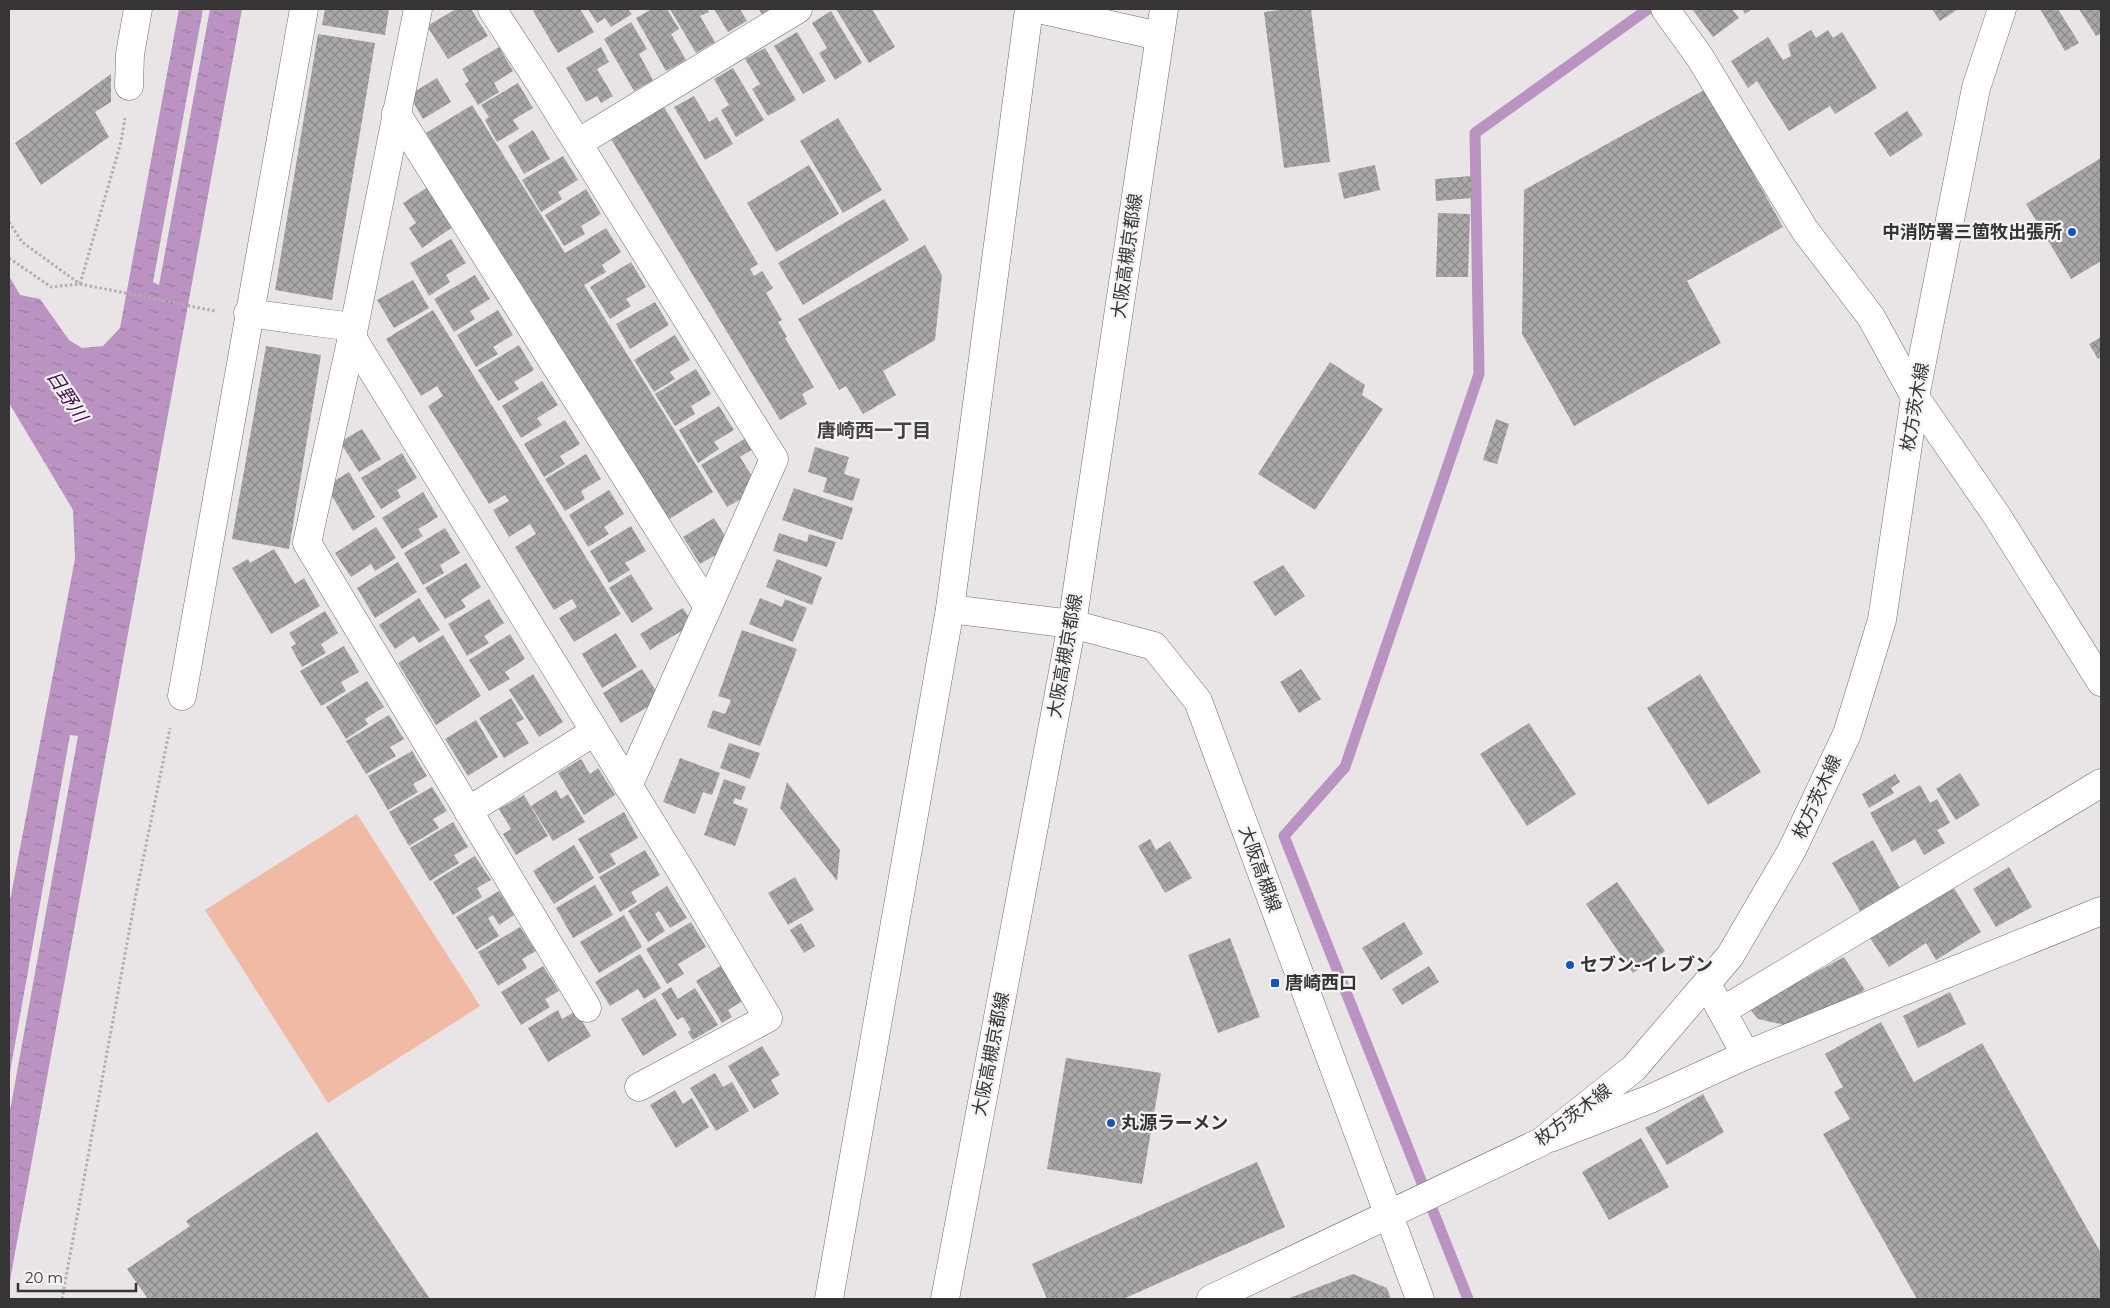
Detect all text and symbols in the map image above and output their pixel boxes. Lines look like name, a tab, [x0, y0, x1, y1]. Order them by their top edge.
street label: 大阪高槻京都線	[1107, 192, 1147, 320]
place label: 中消防署三箇牧出張所	[1882, 221, 2062, 243]
marker: 中消防署三箇牧出張所	[2066, 226, 2078, 238]
street label: 枚方茨木線	[1896, 361, 1934, 453]
water label: 日野川	[42, 366, 93, 428]
district label: 唐崎西一丁目	[817, 419, 931, 442]
street label: 大阪高槻京都線	[1043, 592, 1087, 720]
street label: 枚方茨木線	[1788, 752, 1846, 842]
street label: 大阪高槻線	[1234, 823, 1286, 915]
place label: セブン-イレブン	[1580, 954, 1713, 976]
marker: セブン-イレブン	[1564, 959, 1576, 971]
place label: 唐崎西口	[1285, 972, 1357, 994]
marker: 唐崎西口	[1269, 977, 1281, 989]
street label: 大阪高槻京都線	[968, 990, 1014, 1118]
street label: 枚方茨木線	[1530, 1079, 1616, 1151]
place label: 丸源ラーメン	[1121, 1112, 1228, 1134]
marker: 丸源ラーメン	[1105, 1117, 1117, 1129]
scale bar	[18, 1260, 135, 1292]
text: 20 m	[25, 1268, 63, 1287]

